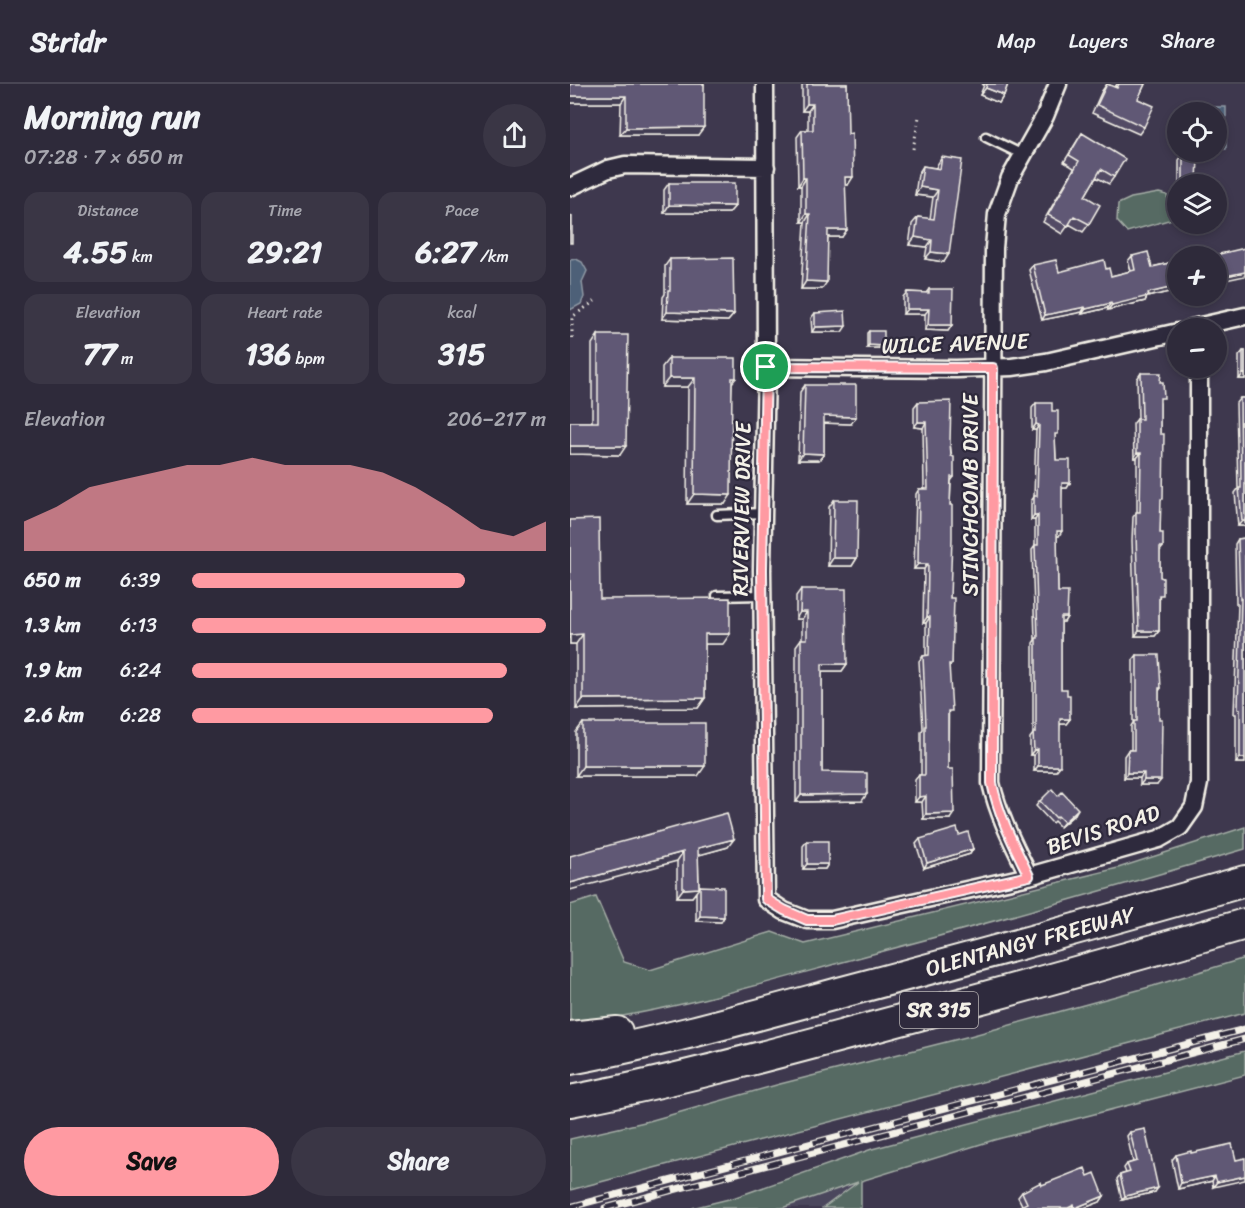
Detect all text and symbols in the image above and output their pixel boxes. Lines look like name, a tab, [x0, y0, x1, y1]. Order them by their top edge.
text: Stridr	[30, 17, 105, 66]
text: Map	[997, 22, 1036, 60]
text: Layers	[1069, 22, 1128, 60]
text: Share	[1161, 22, 1215, 60]
text: Morning run	[24, 88, 200, 146]
map controls	[1167, 102, 1227, 378]
button: locate	[1167, 102, 1227, 162]
button: share	[483, 104, 546, 167]
text: 07:28 · 7 × 650 m	[24, 140, 183, 175]
button: layers	[1167, 174, 1227, 234]
text: Distance	[78, 196, 138, 225]
text: Time	[268, 196, 302, 225]
text: Pace	[445, 196, 479, 225]
text: 4.55	[63, 225, 128, 279]
text: 29:21	[248, 225, 322, 279]
text: 6:27	[415, 225, 476, 279]
text: km	[128, 242, 153, 271]
text: /km	[476, 242, 509, 271]
button: +	[1167, 246, 1227, 306]
text: Elevation	[76, 298, 140, 327]
text: Heart rate	[247, 298, 323, 327]
text: kcal	[447, 298, 477, 327]
button: −	[1167, 318, 1227, 378]
street label: WILCE AVENUE	[881, 321, 1031, 366]
text: 77	[83, 327, 117, 381]
text: 136	[245, 327, 291, 381]
text: 315	[438, 327, 486, 381]
pin	[740, 341, 791, 392]
text: m	[117, 344, 133, 373]
text: bpm	[291, 344, 325, 373]
icon: arrive	[749, 350, 782, 383]
street label: STINCHCOMB DRIVE	[951, 392, 990, 596]
text: Elevation	[24, 402, 105, 437]
text: 206–217 m	[447, 402, 546, 437]
street label: RIVERVIEW DRIVE	[720, 420, 763, 596]
text: 650 m	[24, 563, 81, 598]
text: 6:39	[120, 563, 161, 598]
text: 1.3 km	[24, 608, 81, 643]
text: 6:13	[120, 608, 157, 643]
text: 1.9 km	[24, 653, 82, 688]
text: 6:24	[120, 653, 161, 688]
text: 2.6 km	[24, 698, 84, 733]
text: 6:28	[120, 698, 161, 733]
street label: BEVIS ROAD	[1041, 793, 1165, 866]
street label: OLENTANGY FREEWAY	[921, 894, 1141, 988]
road number: SR 315	[900, 992, 978, 1028]
button: Save	[24, 1127, 279, 1196]
button: Share	[291, 1127, 546, 1196]

